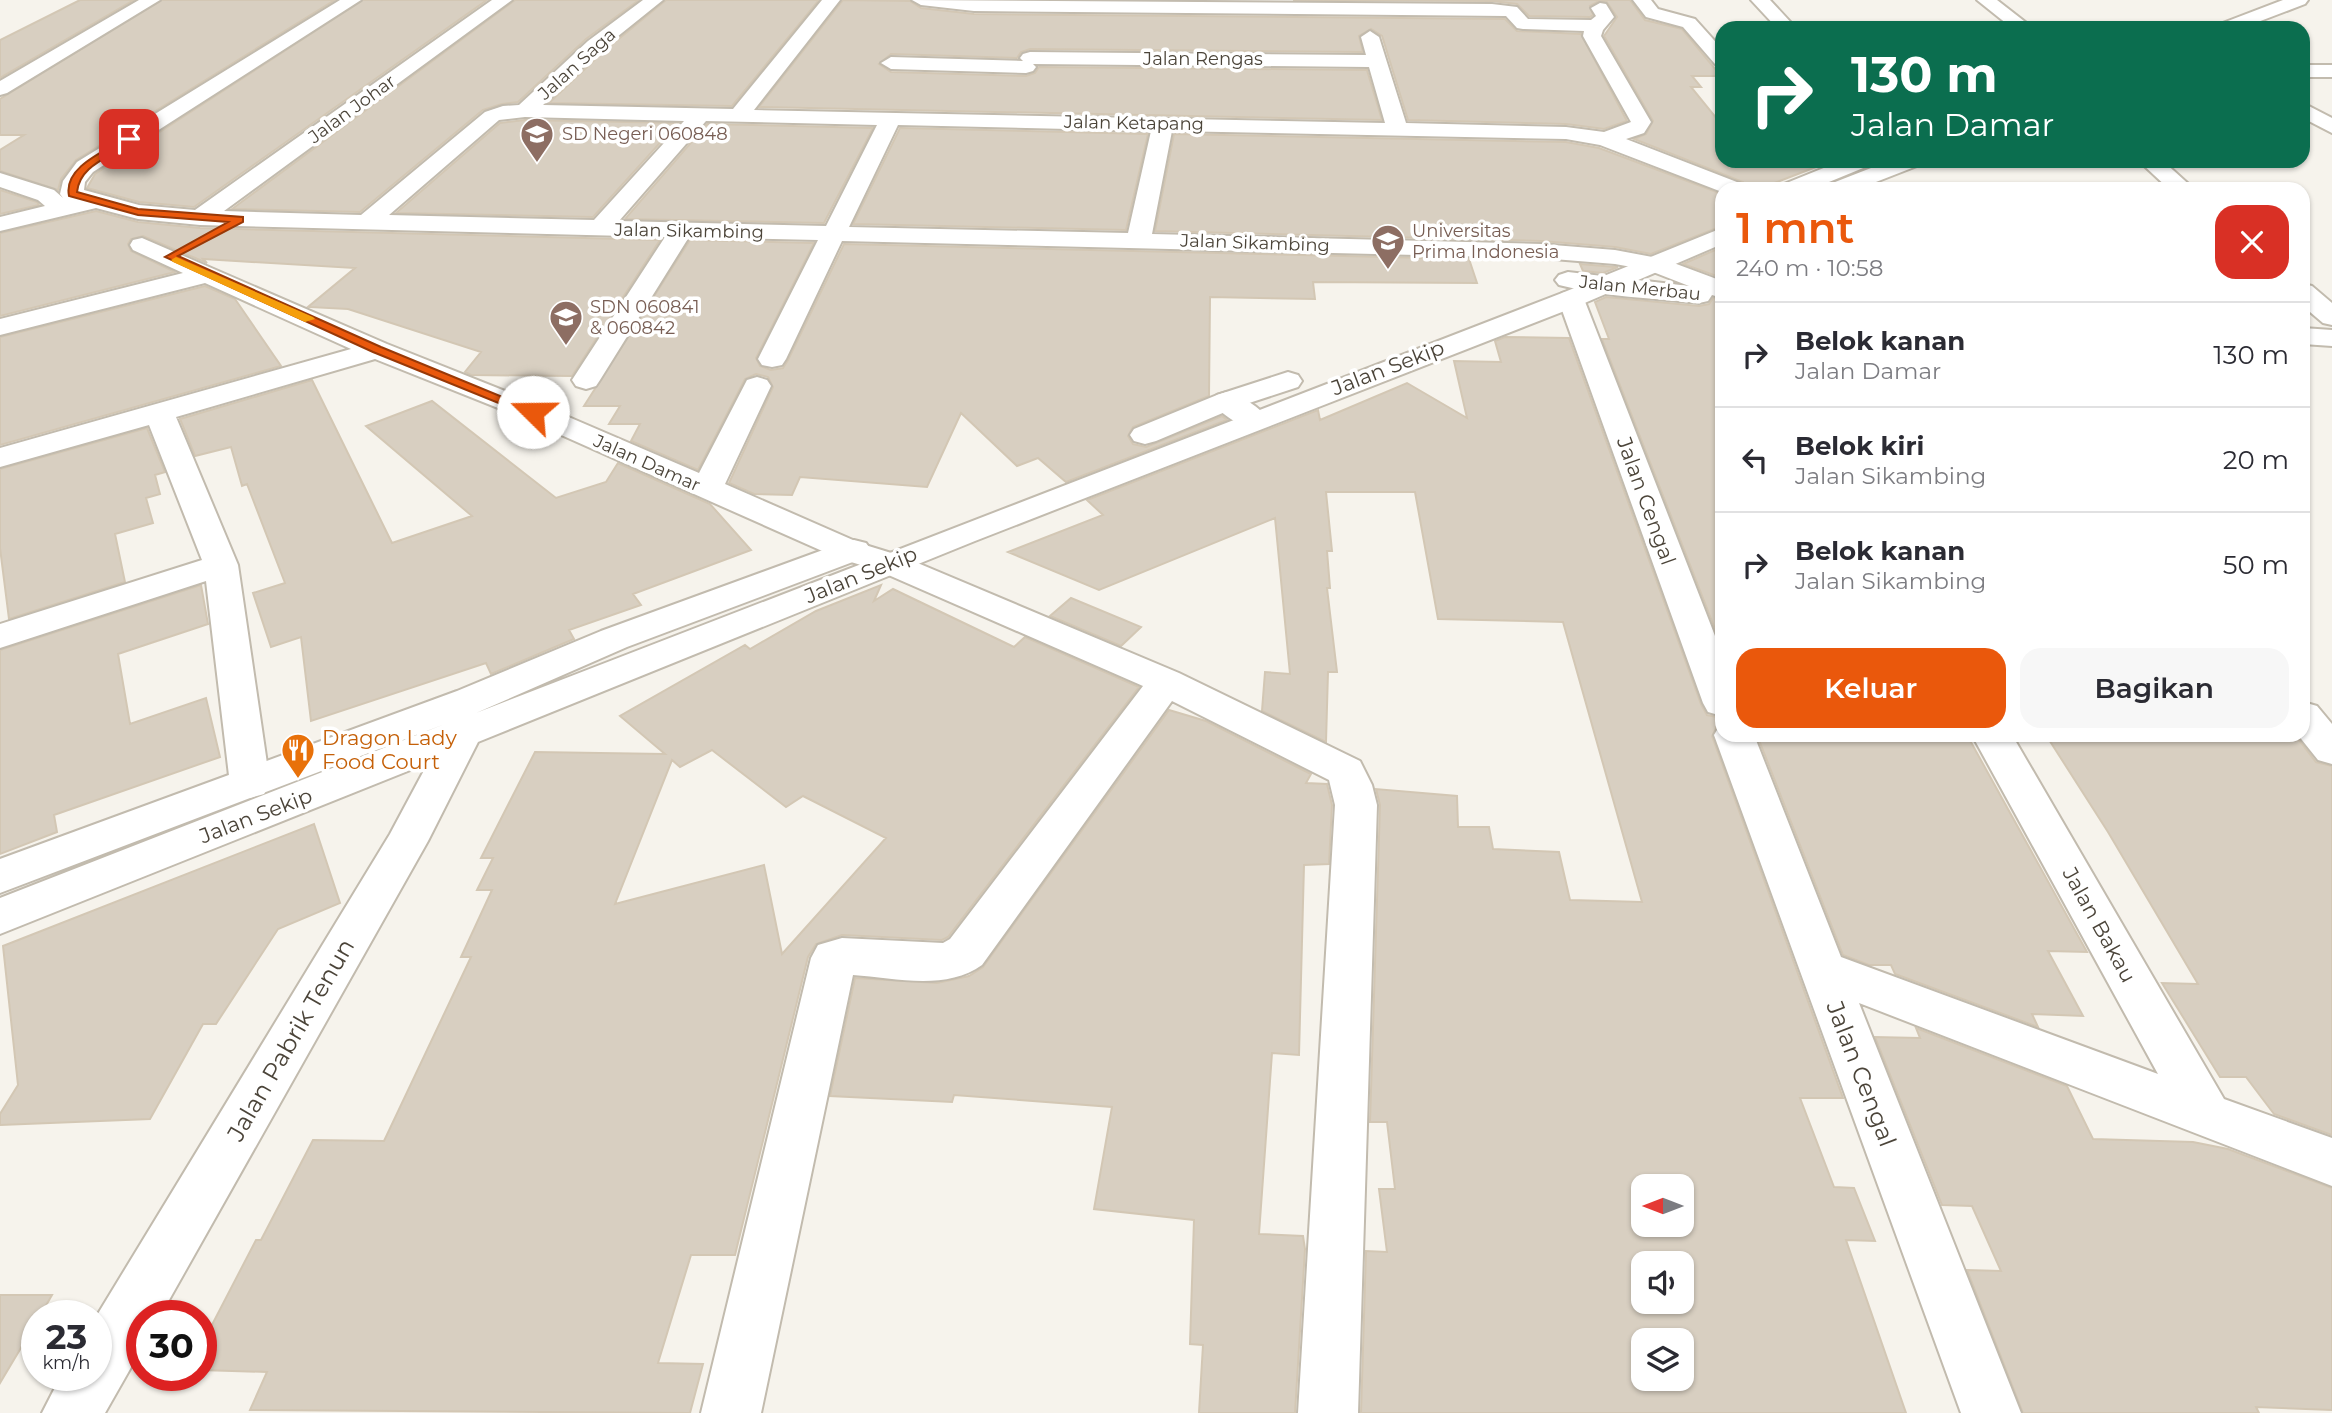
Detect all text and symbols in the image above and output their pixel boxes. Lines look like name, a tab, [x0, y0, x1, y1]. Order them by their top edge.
street label: Jalan Saga	[533, 23, 620, 105]
text: 130 m	[1851, 45, 1998, 104]
street label: Jalan Rengas	[1142, 48, 1263, 70]
icon: right	[1736, 49, 1827, 140]
street label: Jalan Johar	[303, 70, 400, 149]
text: Jalan Damar	[1851, 105, 2054, 144]
pin	[99, 109, 159, 169]
street label: Jalan Ketapang	[1063, 111, 1204, 135]
school or university icon: SD Negeri 060848	[518, 115, 556, 164]
icon: arrive	[110, 120, 148, 158]
place label: SD Negeri 060848	[562, 123, 728, 145]
text: 1 mnt	[1736, 202, 1854, 254]
button: close	[2215, 205, 2289, 279]
street label: Jalan Sikambing	[613, 219, 764, 243]
place label: Universitas Prima Indonesia	[1412, 220, 1559, 263]
school or university icon: Universitas Prima Indonesia	[1369, 222, 1407, 271]
street label: Jalan Sikambing	[1179, 229, 1330, 257]
text: 240 m · 10:58	[1736, 254, 1883, 282]
street label: Jalan Merbau	[1577, 271, 1702, 305]
place label: SDN 060841 & 060842	[590, 296, 700, 339]
school or university icon: SDN 060841 & 060842	[547, 298, 585, 347]
text: Belok kanan	[1795, 325, 1965, 357]
street label: Jalan Sekip	[1327, 335, 1448, 401]
icon: right	[1736, 336, 1774, 374]
text: 130 m	[2213, 339, 2289, 371]
text: Jalan Damar	[1795, 357, 1941, 385]
position arrow	[496, 375, 570, 449]
street label: Jalan Damar	[589, 429, 704, 496]
text: Belok kiri	[1795, 430, 1924, 462]
street label: Jalan Cengal	[1611, 432, 1681, 568]
icon: left	[1736, 441, 1774, 479]
text: 20 m	[2223, 444, 2289, 476]
text: Jalan Sikambing	[1795, 462, 1986, 490]
text: Belok kanan	[1795, 535, 1965, 567]
street label: Jalan Sekip	[800, 541, 921, 609]
icon: right	[1736, 546, 1774, 584]
text: 50 m	[2223, 549, 2289, 581]
text: Jalan Sikambing	[1795, 567, 1986, 595]
button: Keluar	[1736, 648, 2006, 728]
button: Bagikan	[2020, 648, 2289, 728]
place label: Dragon Lady Food Court	[322, 725, 457, 774]
restaurant icon: Dragon Lady Food Court	[279, 731, 317, 780]
street label: Jalan Sekip	[195, 783, 316, 849]
street label: Jalan Bakau	[2057, 862, 2141, 987]
street label: Jalan Pabrik Tenun	[220, 933, 360, 1147]
street label: Jalan Cengal	[1820, 996, 1903, 1151]
north arrow	[1631, 1174, 1694, 1237]
map controls	[1631, 1174, 1694, 1391]
button: sound	[1631, 1251, 1694, 1314]
speed limit sign: 30	[126, 1300, 217, 1391]
text: 23	[46, 1315, 87, 1358]
button: layers	[1631, 1328, 1694, 1391]
text: km/h	[42, 1352, 91, 1374]

